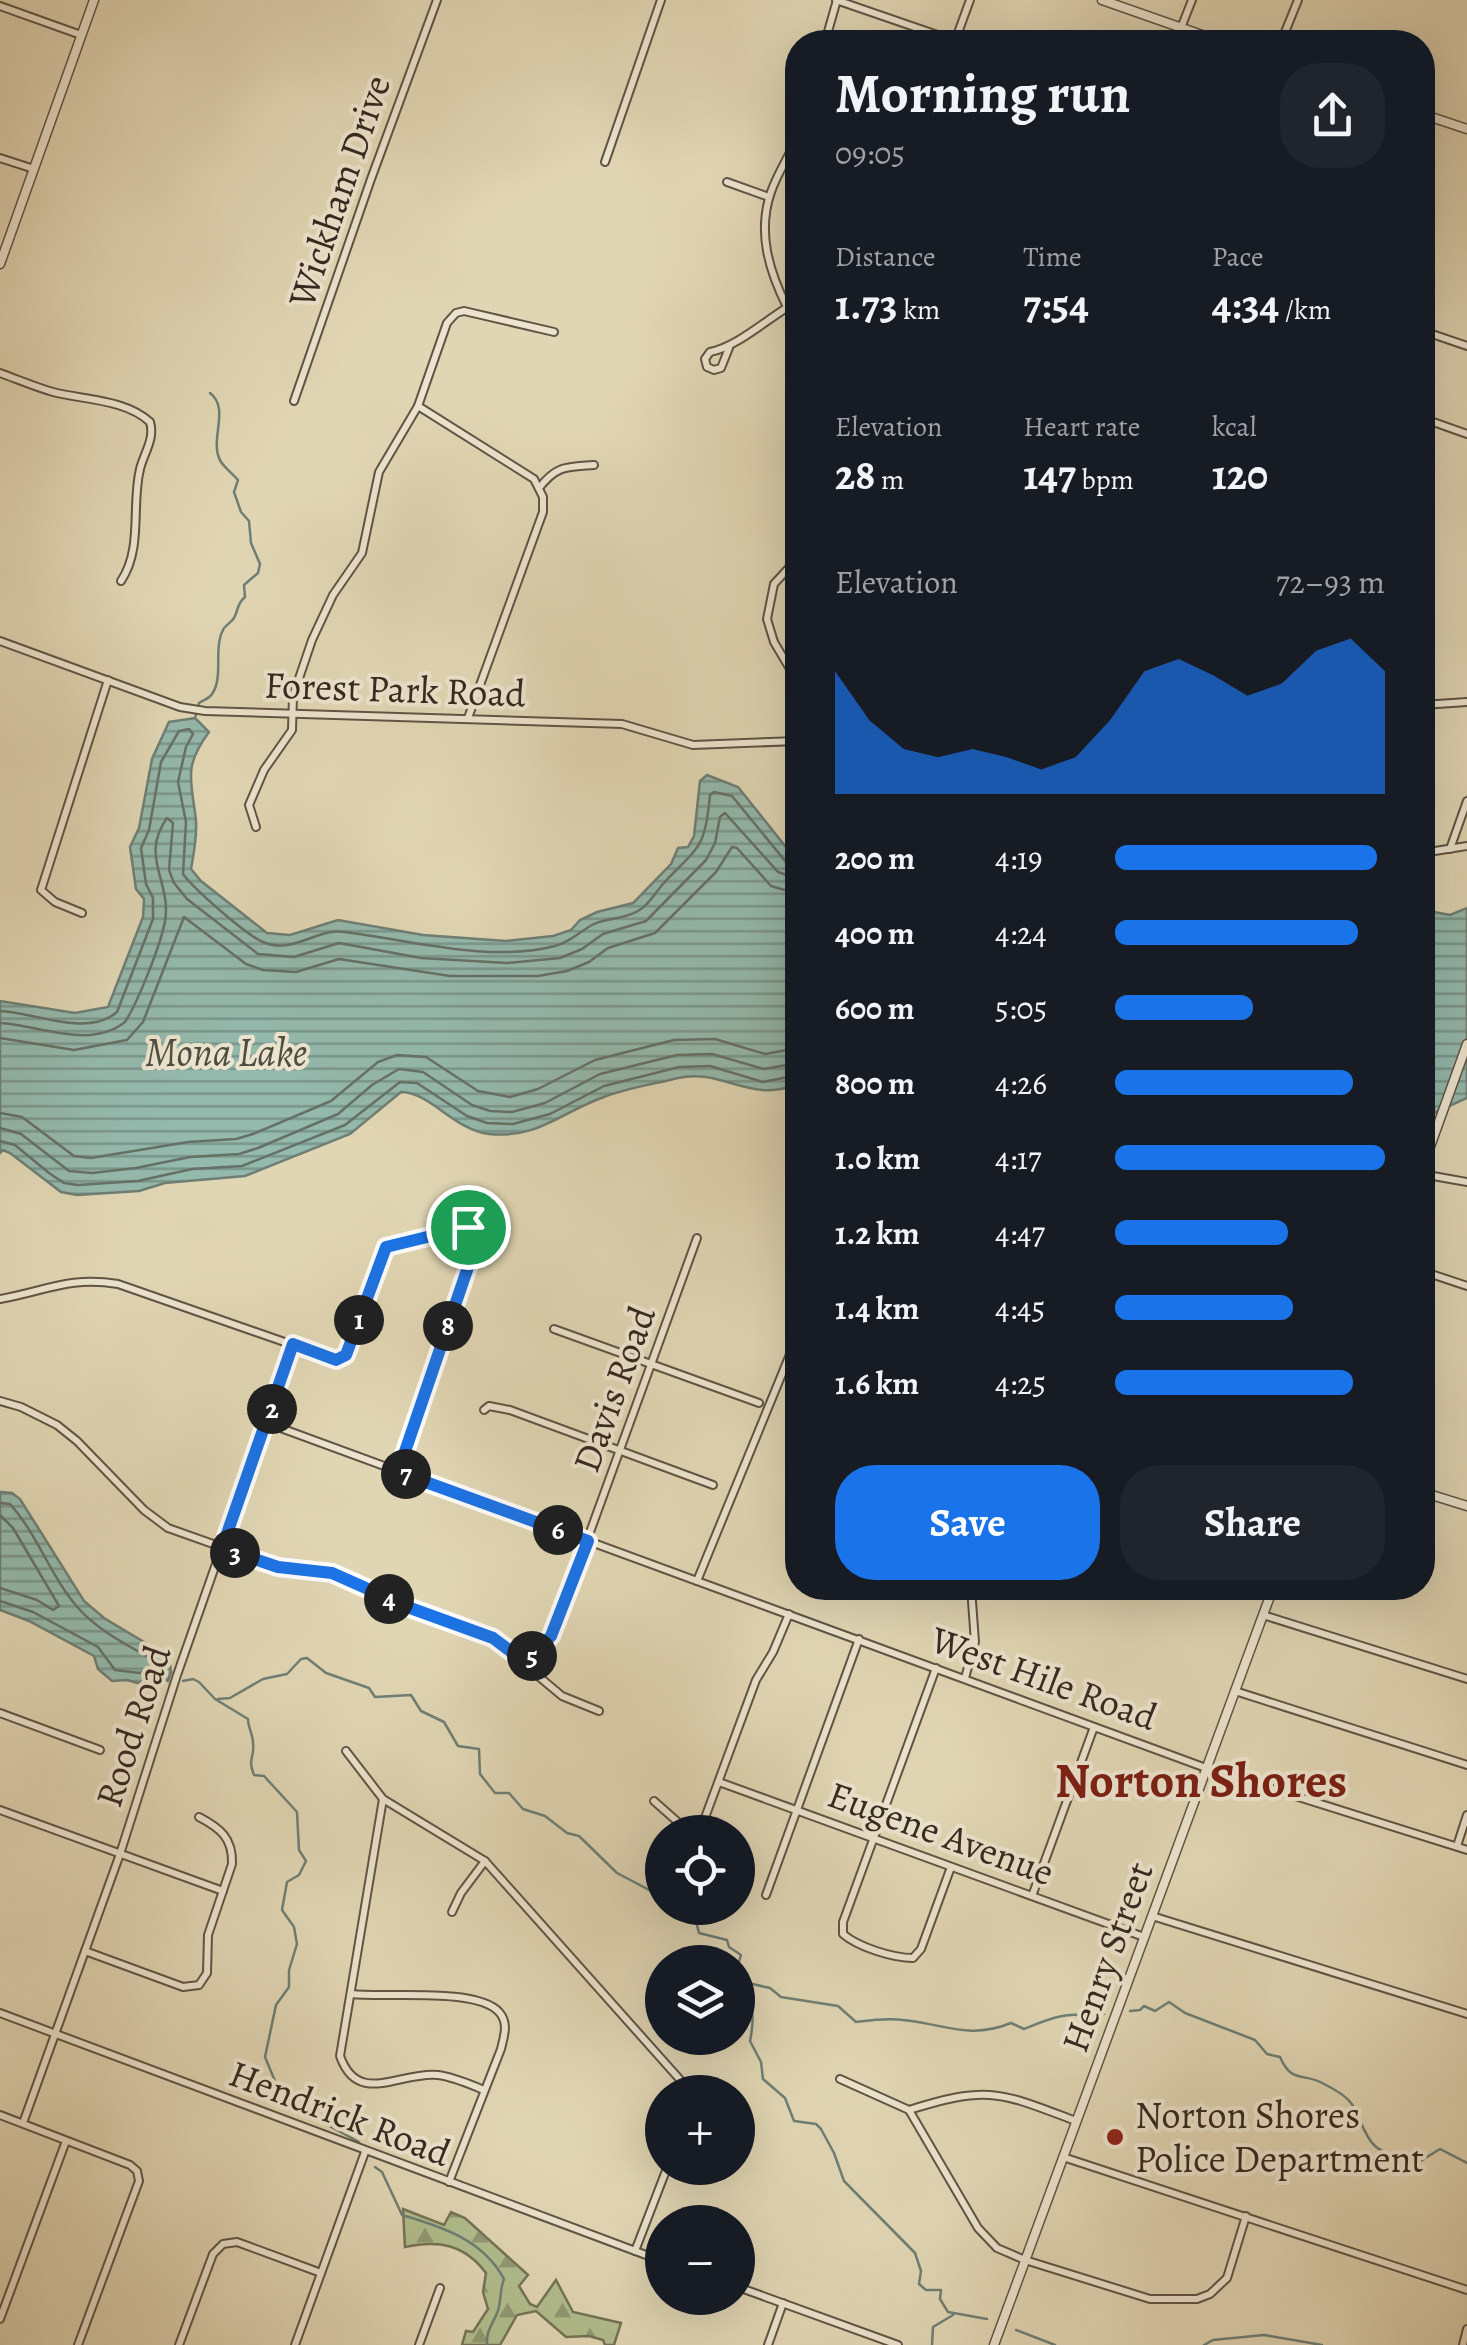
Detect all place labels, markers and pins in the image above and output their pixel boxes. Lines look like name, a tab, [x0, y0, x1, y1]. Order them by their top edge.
pin	[426, 1185, 511, 1270]
pin: 1	[334, 1295, 384, 1345]
pin: 8	[423, 1301, 473, 1351]
pin: 2	[247, 1384, 297, 1434]
pin: 7	[381, 1449, 431, 1499]
pin: 6	[533, 1505, 583, 1555]
pin: 3	[210, 1528, 260, 1578]
pin: 4	[364, 1574, 414, 1624]
pin: 5	[507, 1631, 557, 1681]
place label: Norton Shores Police Department	[1135, 2089, 1424, 2185]
marker: Norton Shores Police Department	[1104, 2126, 1126, 2148]

